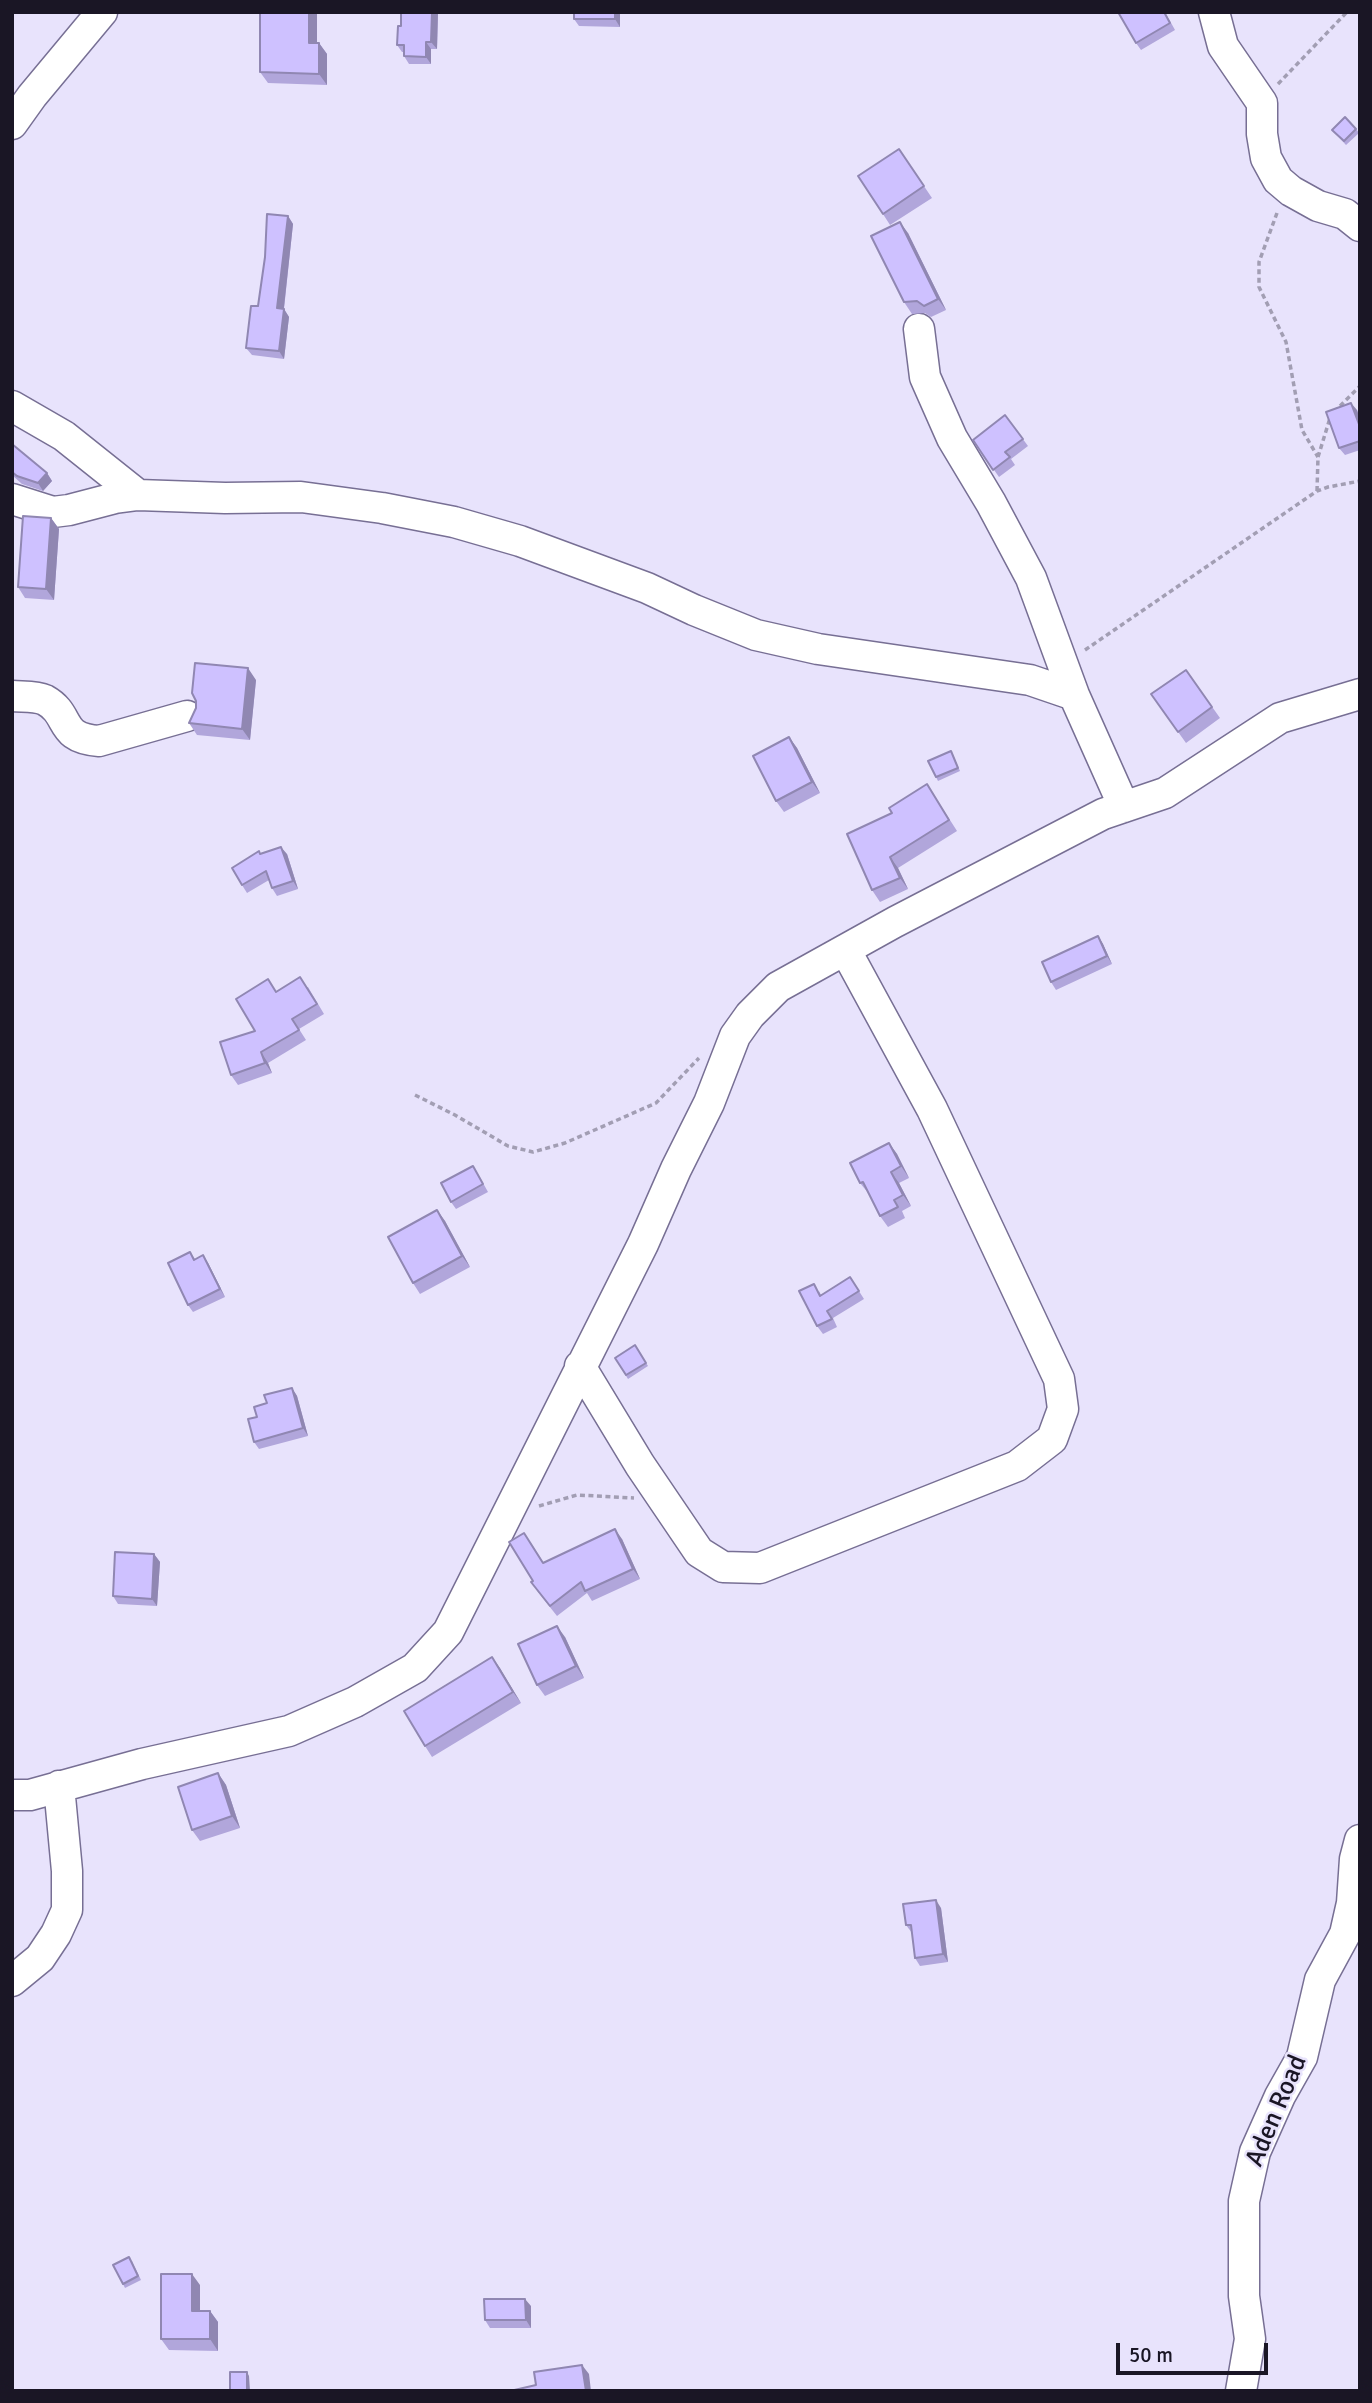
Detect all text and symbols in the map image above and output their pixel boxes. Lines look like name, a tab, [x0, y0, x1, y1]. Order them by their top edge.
street label: Aden Road	[1240, 2051, 1314, 2171]
scale bar	[1120, 2330, 1272, 2374]
text: 50 m	[1129, 2342, 1173, 2368]

